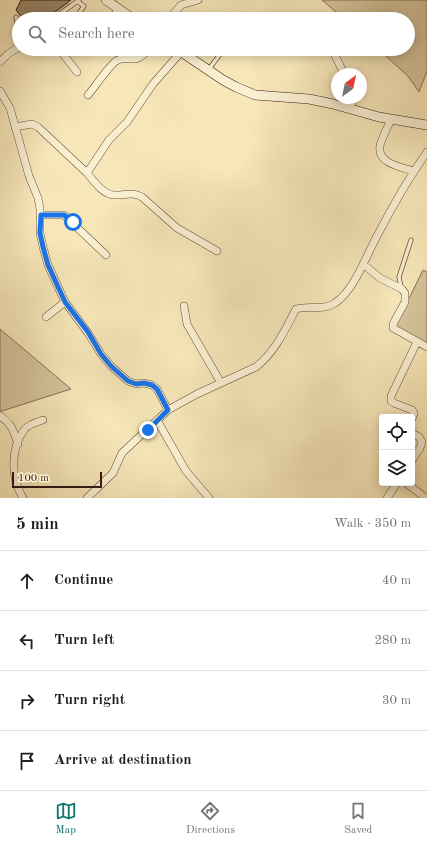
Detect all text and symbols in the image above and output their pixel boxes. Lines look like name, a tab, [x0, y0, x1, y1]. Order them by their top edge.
search box	[12, 12, 415, 56]
icon: search	[26, 23, 48, 45]
text: Search here	[58, 27, 135, 42]
north arrow	[331, 68, 367, 104]
route start	[64, 213, 82, 231]
map controls	[379, 414, 415, 486]
button: locate	[379, 414, 415, 450]
route end	[139, 421, 157, 439]
button: layers	[379, 450, 415, 486]
scale bar	[12, 470, 102, 489]
text: 100 m	[18, 473, 49, 484]
text: 5 min	[16, 516, 59, 533]
text: Walk · 350 m	[334, 517, 411, 530]
icon: ahead	[16, 570, 38, 592]
text: Continue	[54, 573, 113, 588]
text: 40 m	[382, 574, 411, 587]
icon: left	[16, 630, 38, 652]
text: Turn left	[54, 633, 114, 648]
text: 280 m	[374, 634, 411, 647]
icon: right	[16, 690, 38, 712]
text: Turn right	[54, 693, 125, 708]
text: 30 m	[382, 694, 411, 707]
icon: arrive	[16, 750, 38, 772]
text: Arrive at destination	[54, 753, 192, 768]
tab: Map	[55, 800, 77, 838]
tab: Directions	[186, 800, 235, 838]
tab: Saved	[344, 800, 372, 838]

